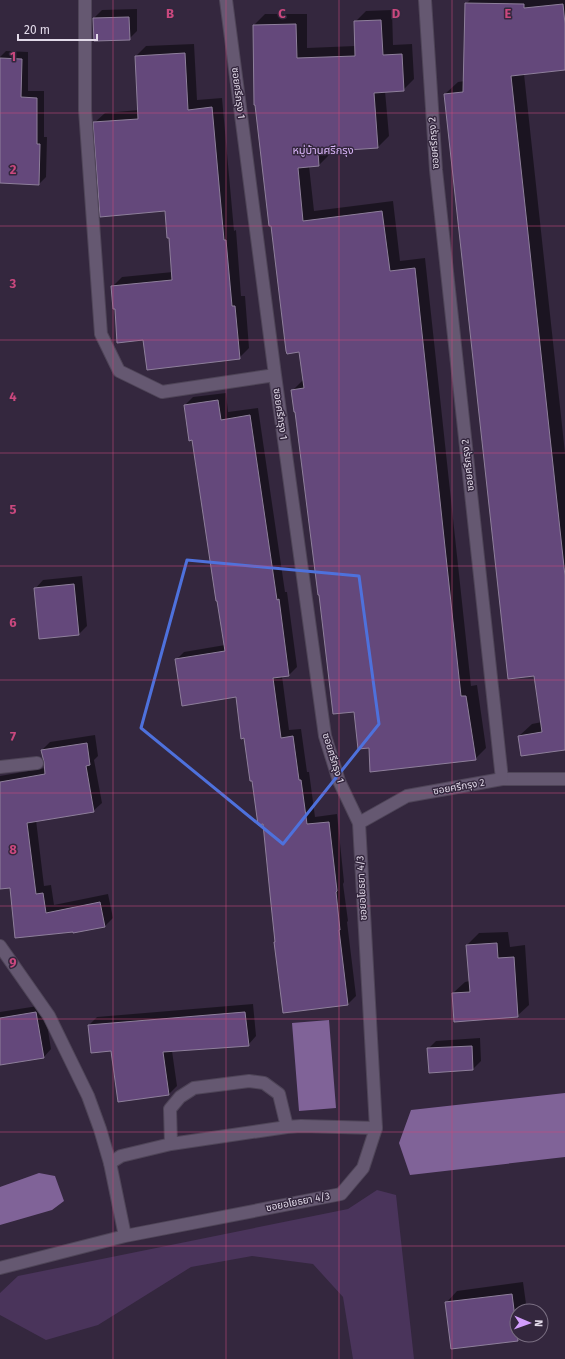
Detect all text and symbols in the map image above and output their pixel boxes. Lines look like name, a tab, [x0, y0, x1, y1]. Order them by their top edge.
text: B	[166, 6, 174, 21]
text: C	[278, 6, 286, 21]
text: D	[392, 6, 401, 21]
text: E	[505, 6, 512, 21]
scale bar	[18, 16, 97, 42]
text: 20 m	[24, 23, 50, 37]
text: 1	[10, 49, 16, 64]
street label: ซอยศรีกรุง 1	[229, 67, 247, 119]
street label: ซอยศรีกรุง 2	[426, 116, 442, 169]
district label: หมู่บ้านศรีกรุง	[292, 144, 354, 157]
text: 2	[10, 162, 17, 177]
text: 3	[9, 276, 17, 291]
street label: ซอยศรีกรุง 1	[270, 388, 290, 440]
text: 4	[9, 389, 17, 404]
street label: ซอยศรีกรุง 2	[459, 438, 477, 492]
text: 5	[10, 502, 17, 517]
text: 6	[9, 615, 17, 630]
text: 7	[10, 729, 16, 744]
street label: ซอยศรีกรุง 1	[320, 732, 346, 784]
street label: ซอยศรีกรุง 2	[432, 777, 486, 797]
text: 8	[9, 842, 17, 857]
street label: ซอยอโยธยา 4/3	[354, 855, 370, 921]
text: 9	[9, 955, 17, 970]
street label: ซอยอโยธยา 4/3	[265, 1190, 331, 1214]
north arrow	[509, 1303, 549, 1343]
text: N	[532, 1319, 545, 1327]

